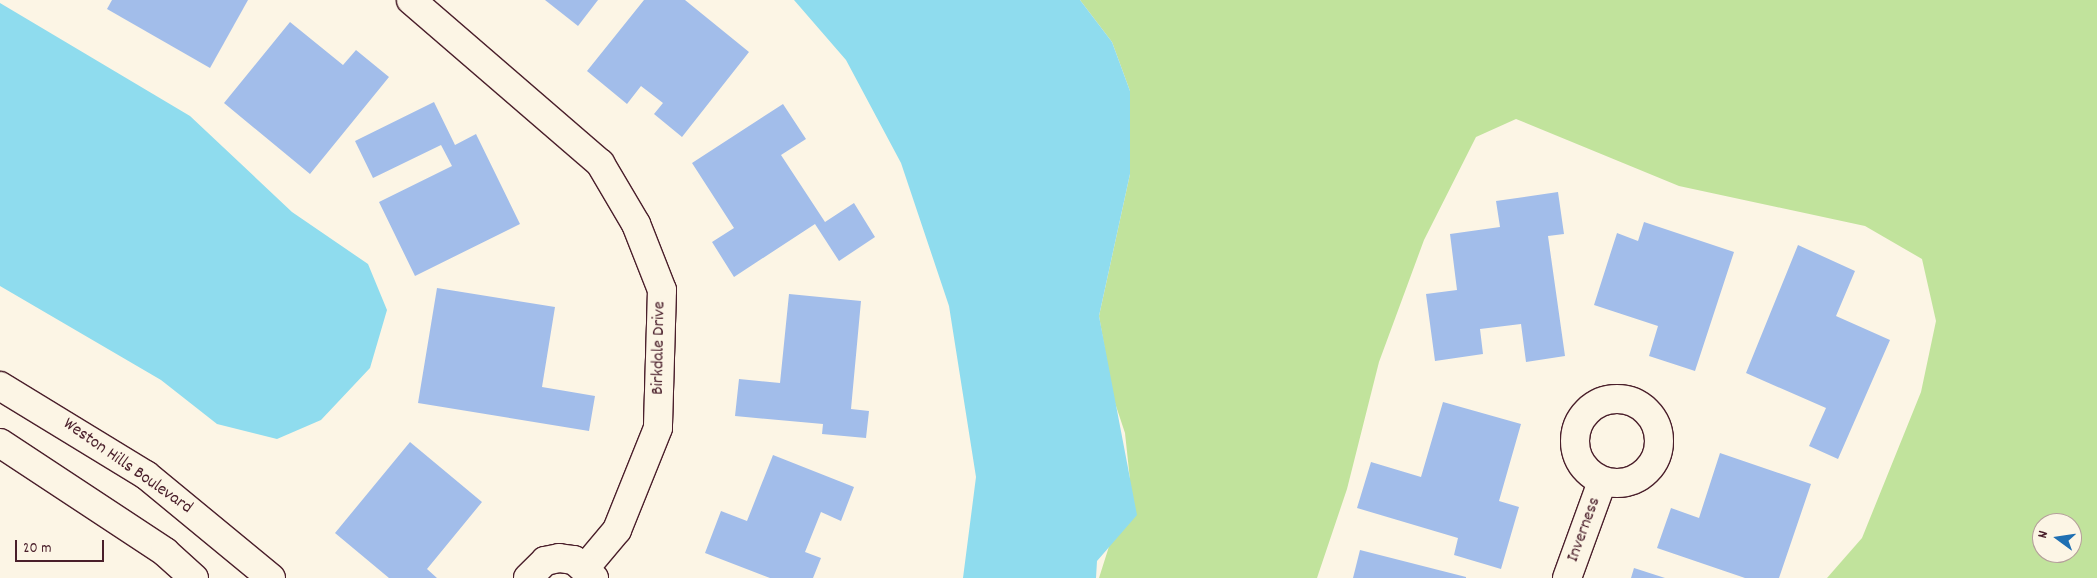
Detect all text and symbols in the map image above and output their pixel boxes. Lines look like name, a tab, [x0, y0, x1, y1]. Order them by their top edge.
street label: Birkdale Drive	[648, 301, 672, 395]
street label: Weston Hills Boulevard	[58, 414, 196, 520]
street label: Inverness	[1563, 495, 1607, 565]
north arrow	[2032, 513, 2082, 563]
text: N	[2033, 529, 2054, 540]
scale bar	[18, 530, 106, 562]
text: 20 m	[23, 538, 51, 560]

